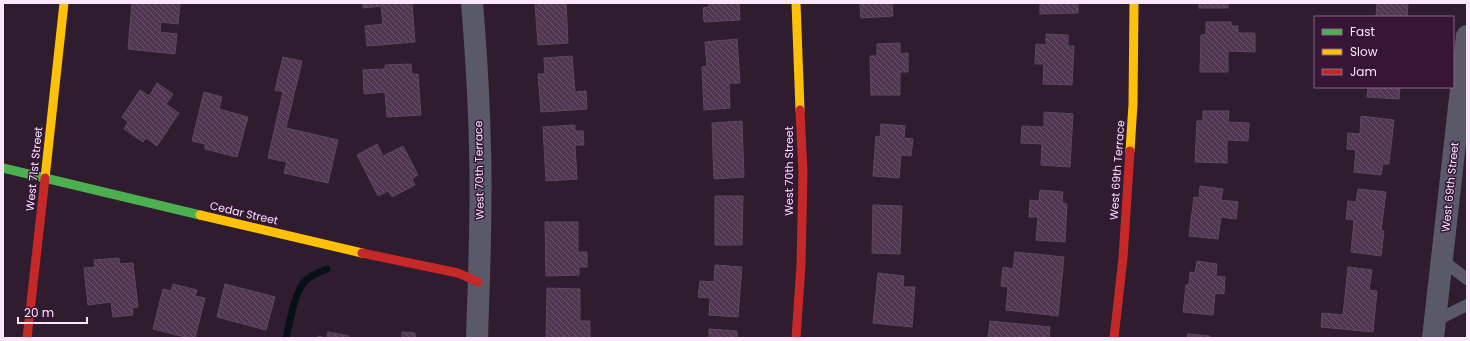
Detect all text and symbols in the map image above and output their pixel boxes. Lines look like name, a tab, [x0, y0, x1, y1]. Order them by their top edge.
legend	[1314, 16, 1454, 88]
text: Fast	[1350, 23, 1375, 40]
text: Slow	[1350, 43, 1378, 60]
text: Jam	[1350, 63, 1377, 80]
street label: West 69th Terrace	[1106, 119, 1128, 220]
street label: West 70th Terrace	[470, 120, 488, 220]
street label: West 71st Street	[22, 126, 46, 212]
street label: West 70th Street	[781, 126, 797, 216]
street label: West 69th Street	[1437, 141, 1463, 233]
street label: Cedar Street	[208, 197, 280, 229]
scale bar	[18, 299, 87, 325]
text: 20 m	[24, 304, 54, 321]

